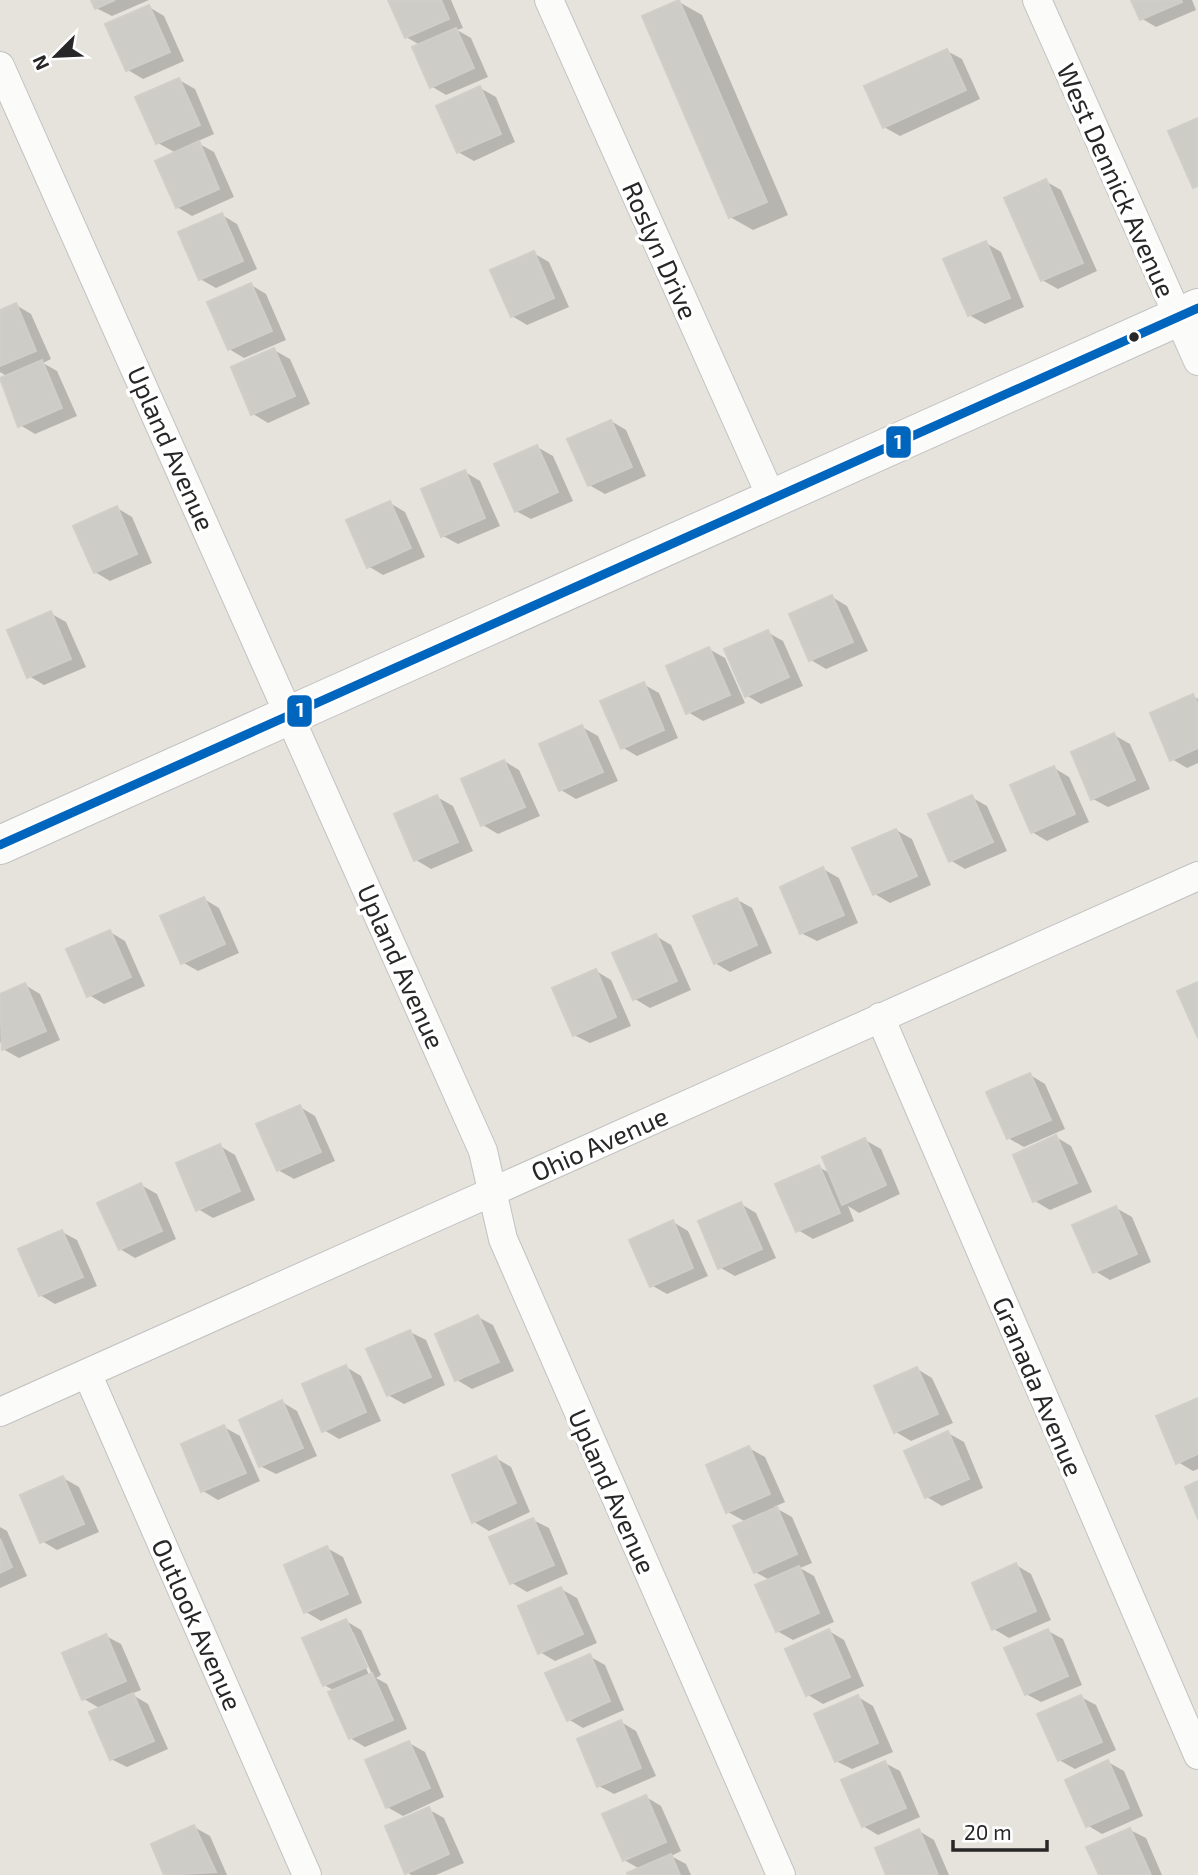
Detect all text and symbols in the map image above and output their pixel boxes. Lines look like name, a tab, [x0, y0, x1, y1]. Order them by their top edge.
north arrow	[21, 21, 91, 91]
text: N	[27, 52, 53, 74]
street label: West Dennick Avenue	[1051, 58, 1183, 302]
street label: Roslyn Drive	[617, 176, 705, 324]
unlabelled marker	[1127, 330, 1141, 344]
street label: Upland Avenue	[122, 361, 222, 535]
line badge: 1	[885, 425, 912, 459]
text: 1	[894, 430, 902, 453]
line badge: 1	[286, 694, 313, 728]
text: 1	[296, 698, 304, 721]
street label: Upland Avenue	[352, 879, 452, 1053]
street label: Ohio Avenue	[526, 1099, 672, 1187]
street label: Granada Avenue	[987, 1292, 1091, 1480]
street label: Upland Avenue	[563, 1404, 663, 1578]
street label: Outlook Avenue	[146, 1533, 250, 1715]
scale bar	[953, 1808, 1048, 1852]
text: 20 m	[964, 1819, 1012, 1844]

